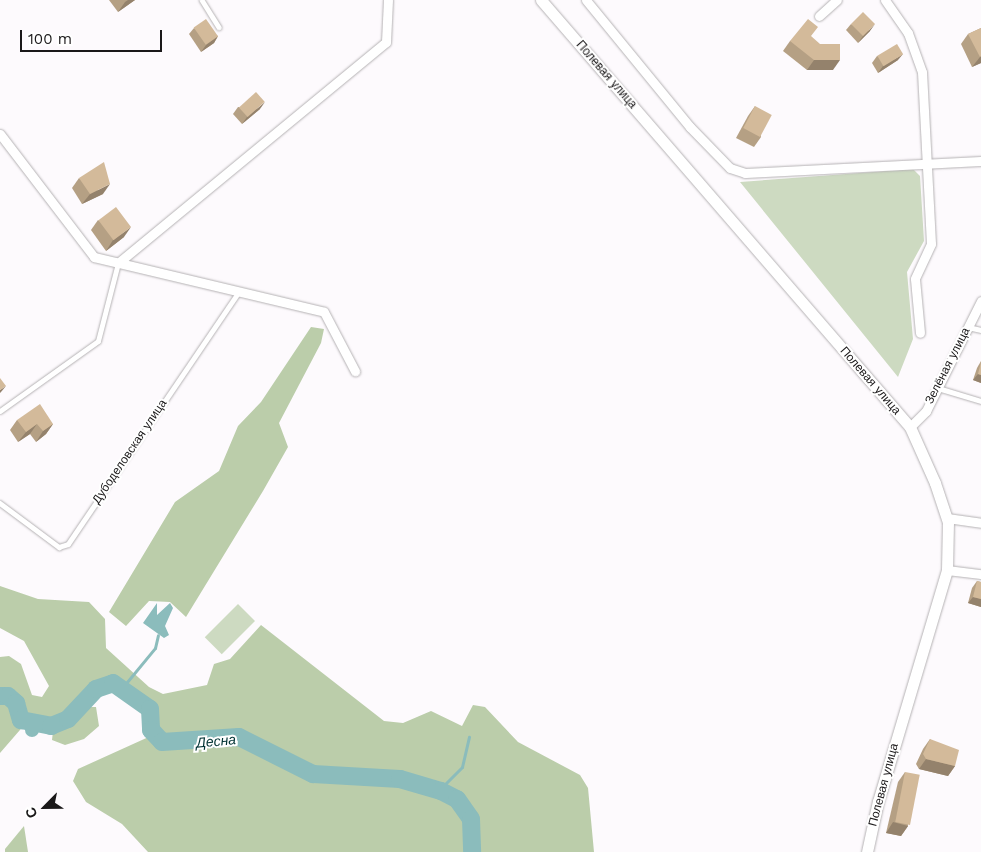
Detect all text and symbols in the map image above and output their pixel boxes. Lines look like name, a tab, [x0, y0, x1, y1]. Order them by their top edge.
scale bar	[22, 20, 165, 52]
text: 100 m	[28, 30, 72, 48]
street label: Полевая улица	[573, 38, 639, 112]
street label: Зелёная улица	[922, 325, 974, 407]
street label: Полевая улица	[837, 344, 903, 418]
street label: Дубоделовская улица	[90, 397, 170, 507]
water label: Десна	[195, 731, 237, 751]
street label: Полевая улица	[866, 742, 902, 828]
north arrow	[20, 782, 70, 832]
text: С	[22, 805, 41, 821]

